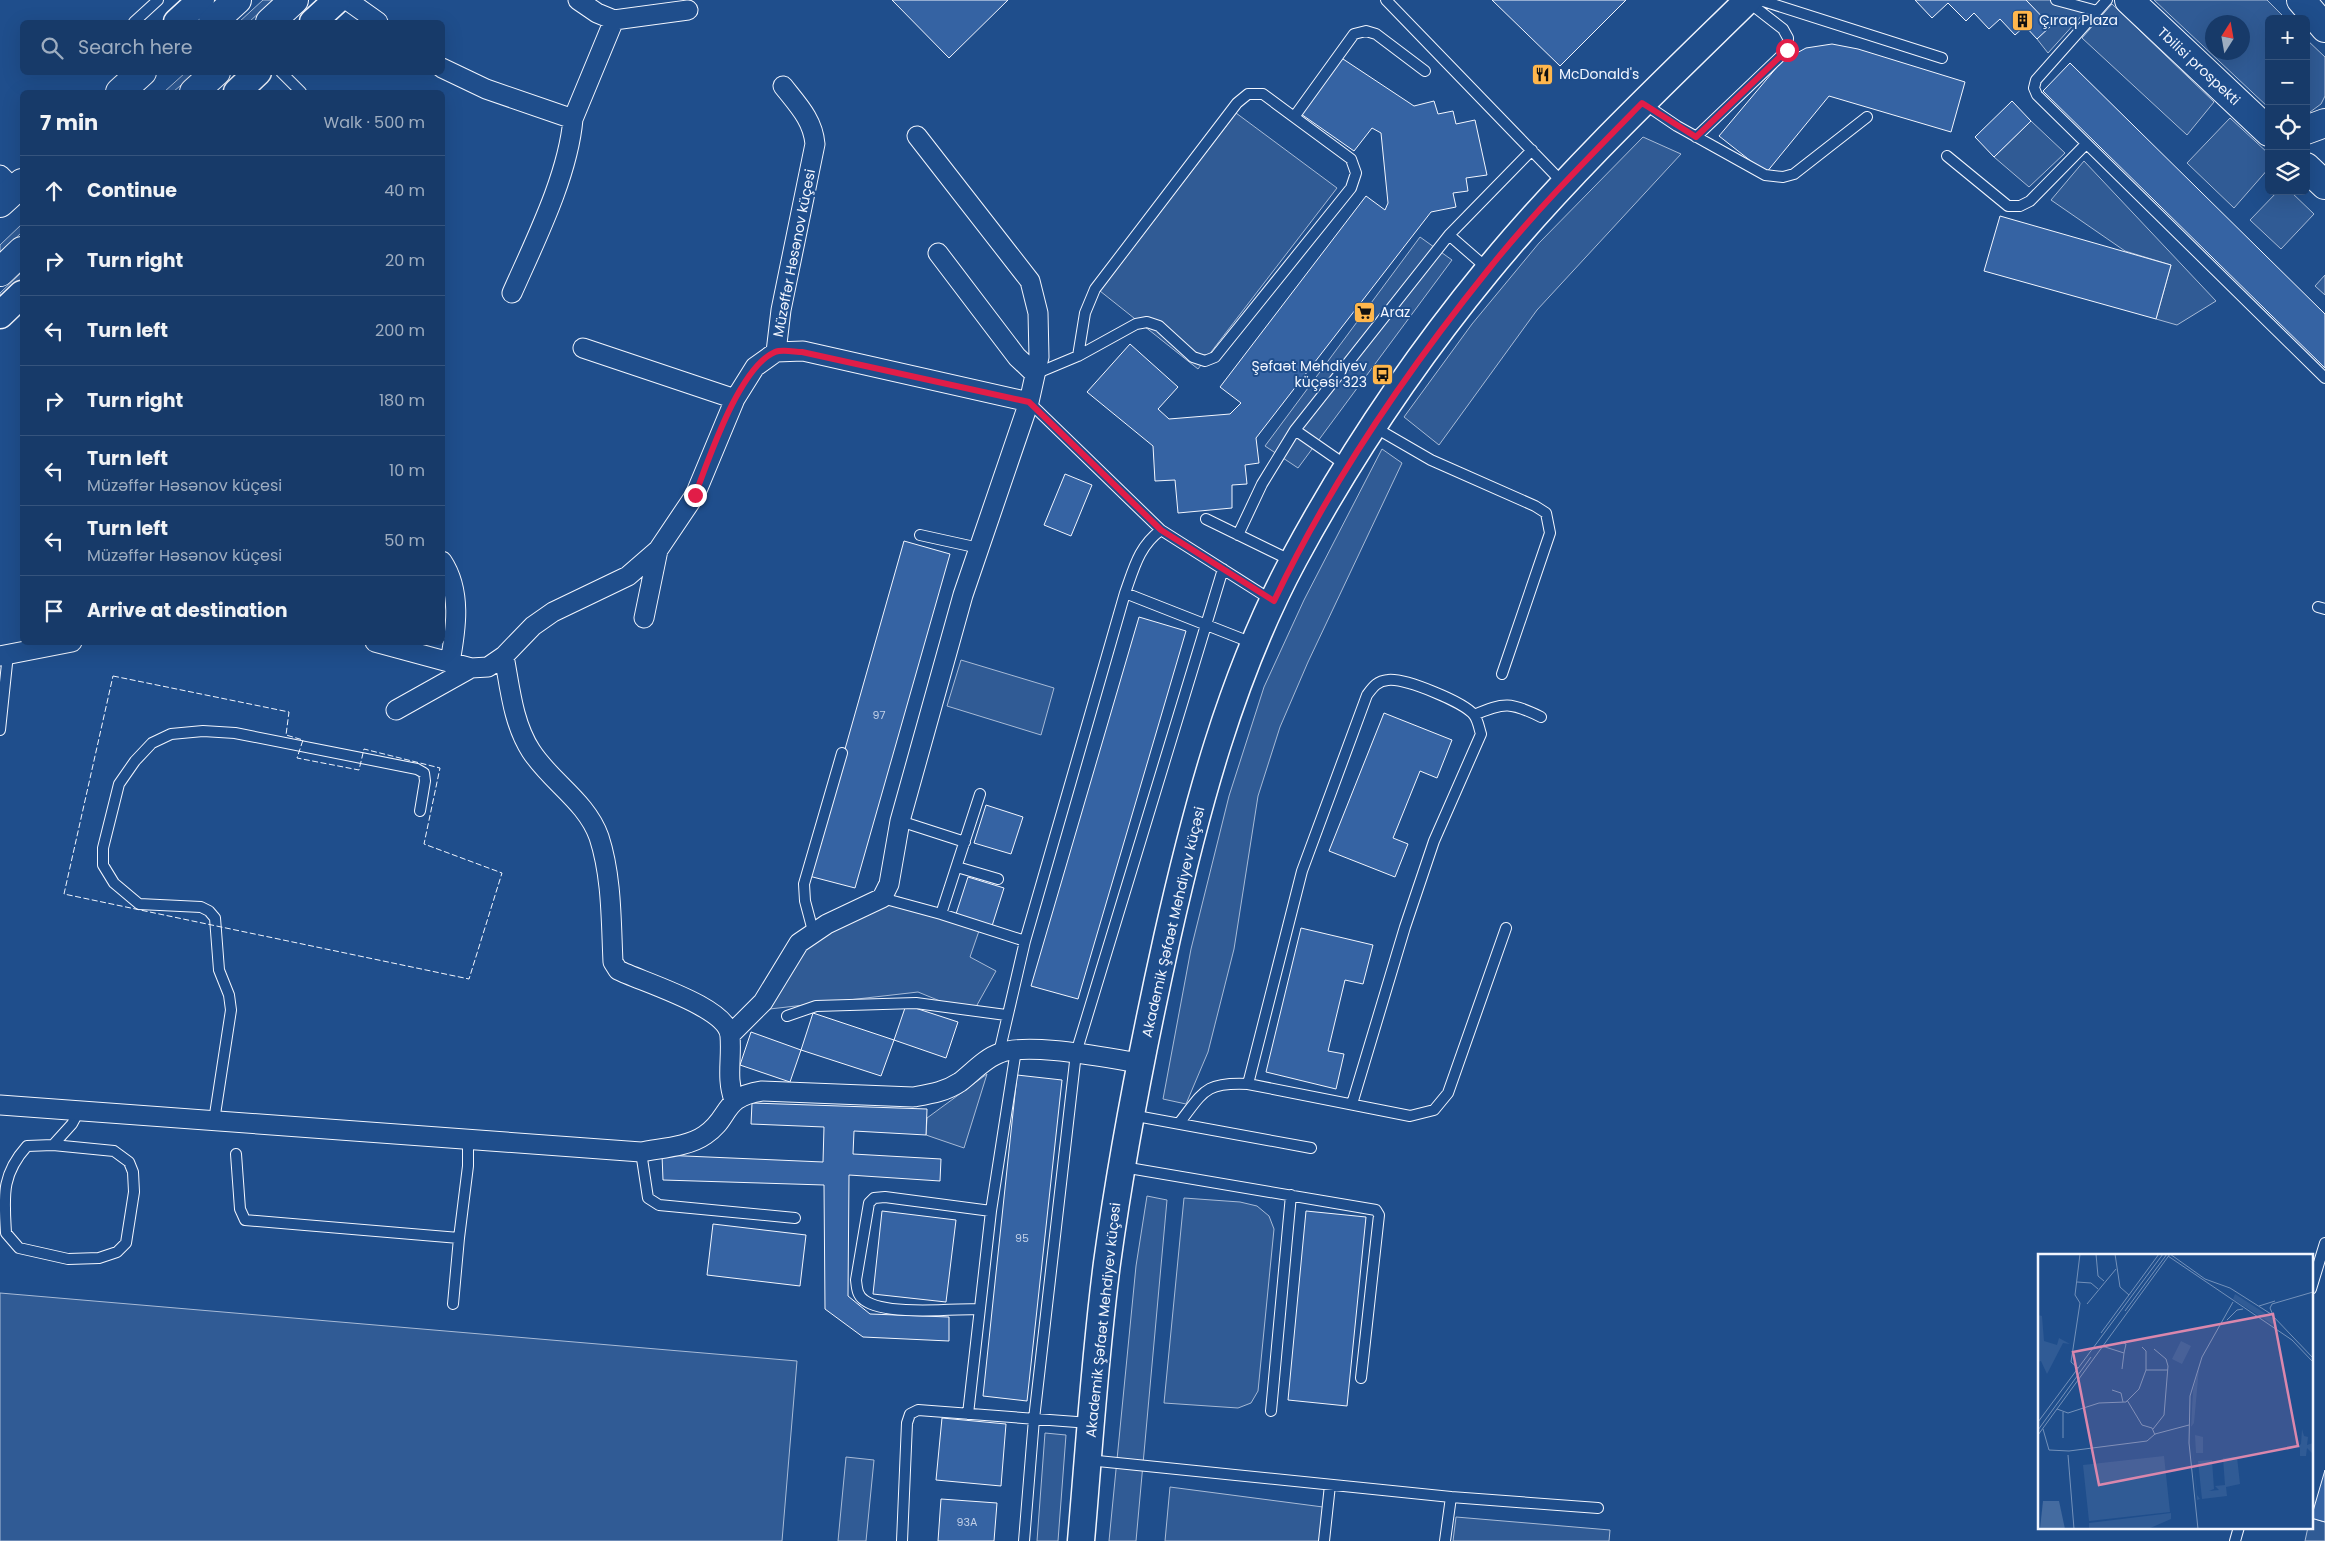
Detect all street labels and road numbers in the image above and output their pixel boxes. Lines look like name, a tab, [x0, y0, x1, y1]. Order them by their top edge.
street label: Tbilisi prospekti	[2153, 22, 2245, 110]
street label: Müzəffər Həsənov küçesi	[768, 167, 820, 339]
street label: Akademik Şəfaət Mehdiyev küçəsi	[1137, 805, 1209, 1039]
street label: Akademik Şəfaət Mehdiyev küçəsi	[1081, 1201, 1125, 1439]

